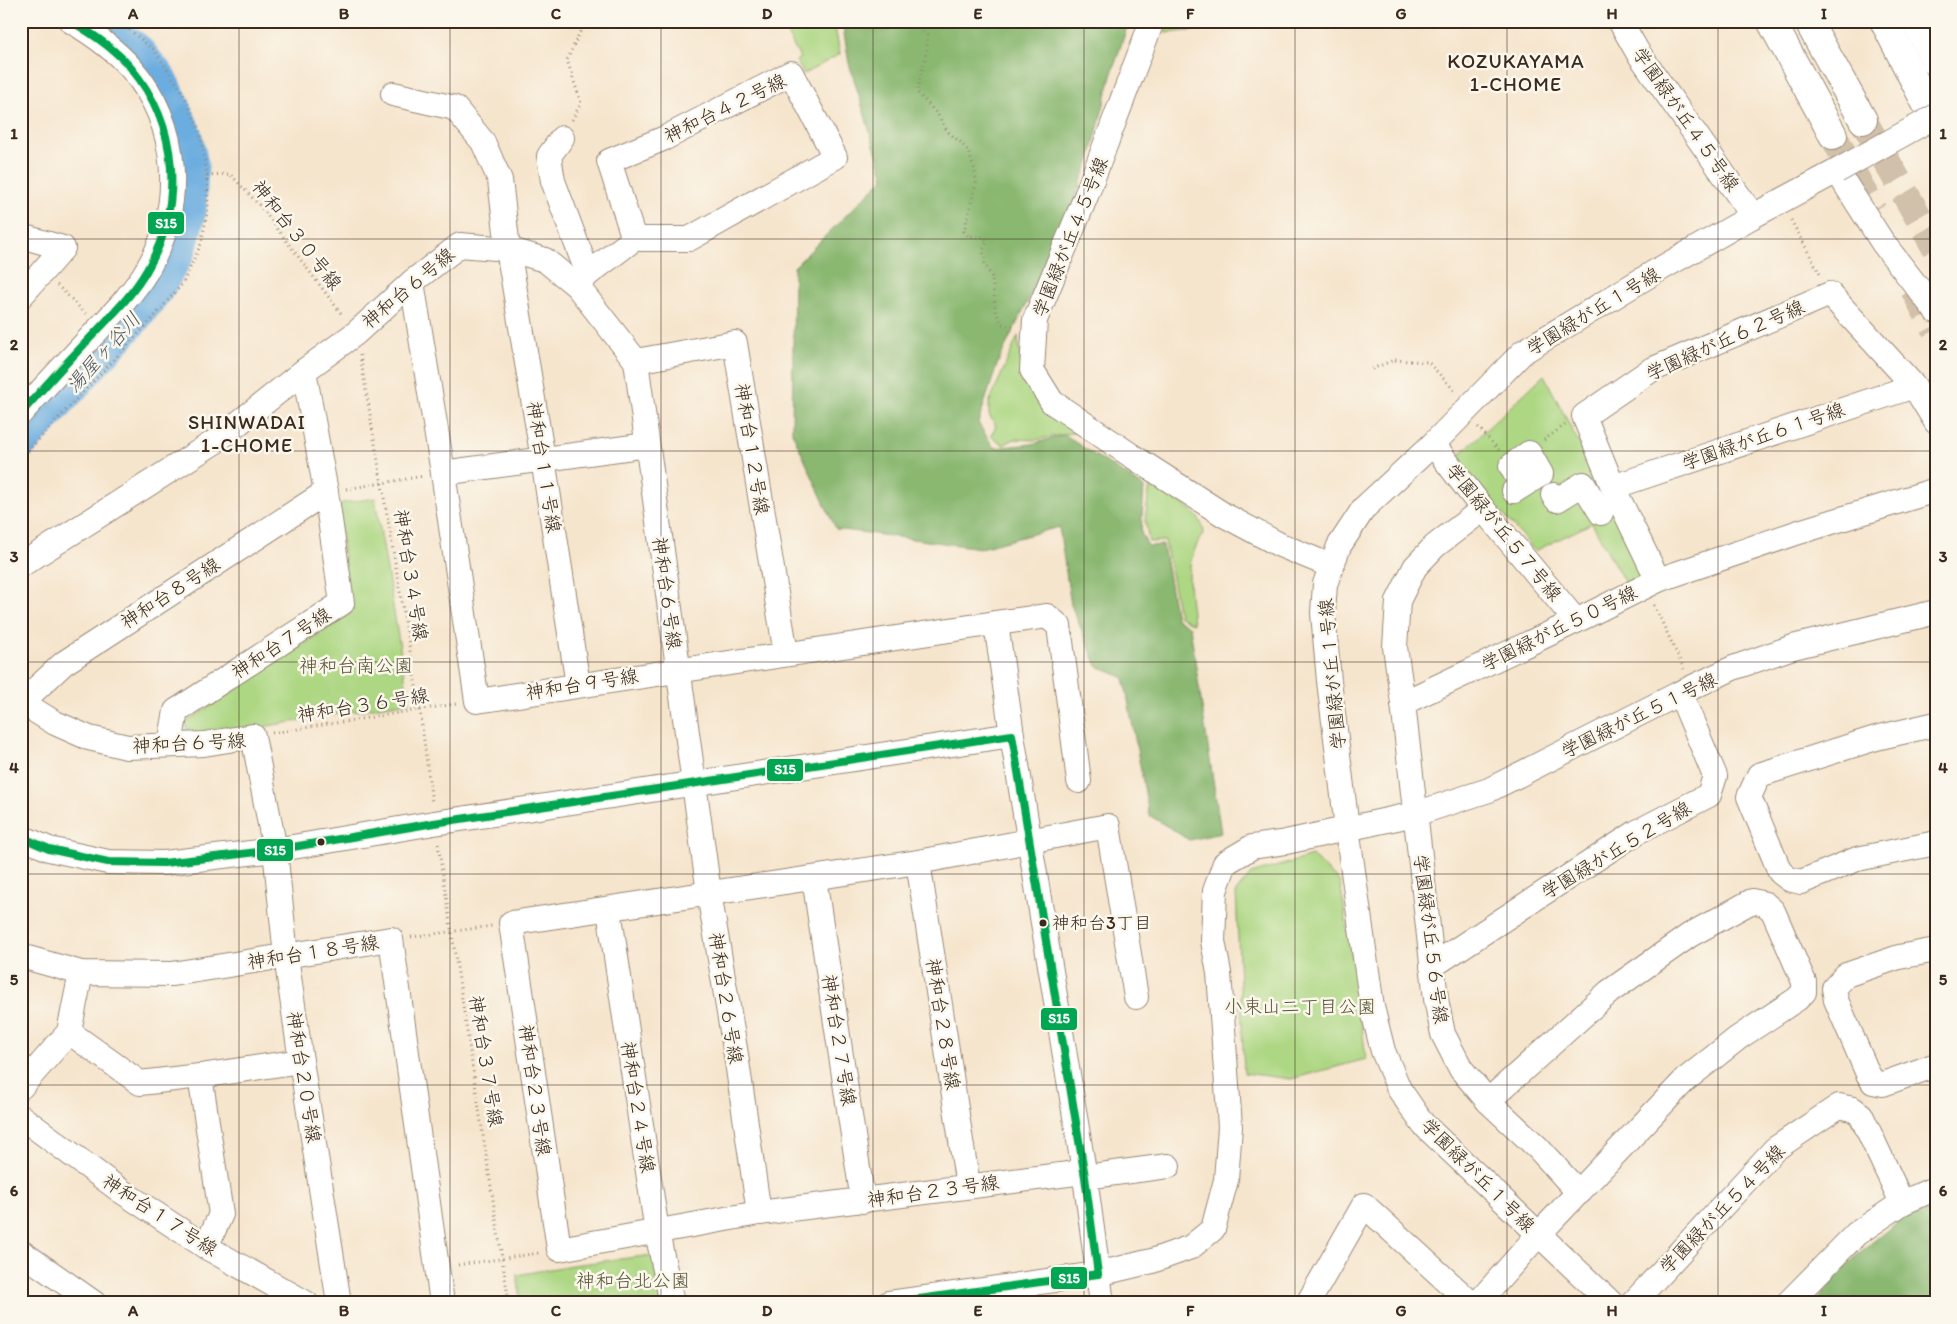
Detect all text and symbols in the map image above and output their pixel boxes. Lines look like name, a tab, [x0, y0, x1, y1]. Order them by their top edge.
text: A	[127, 4, 139, 23]
text: B	[339, 4, 350, 23]
text: C	[551, 4, 562, 23]
text: D	[762, 4, 773, 23]
text: E	[974, 4, 983, 23]
text: F	[1186, 4, 1195, 23]
text: G	[1395, 4, 1407, 23]
text: H	[1606, 4, 1618, 23]
text: I	[1821, 4, 1827, 23]
street label: 学園緑が丘４５号線	[1628, 42, 1744, 196]
district label: KOZUKAYAMA 1-CHOME	[1447, 49, 1585, 96]
street label: 神和台４２号線	[660, 69, 790, 147]
text: 1	[10, 124, 18, 143]
text: 1	[1939, 124, 1947, 143]
street label: 学園緑が丘４５号線	[1027, 153, 1113, 321]
street label: 神和台３０号線	[247, 176, 347, 294]
line badge: S15	[147, 211, 185, 235]
text: S15	[155, 215, 178, 232]
street label: 神和台６号線	[357, 243, 459, 333]
street label: 学園緑が丘１号線	[1522, 262, 1664, 360]
street label: 学園緑が丘６２号線	[1642, 295, 1808, 385]
water label: 湯屋ヶ谷川	[61, 307, 145, 397]
text: 2	[10, 335, 19, 354]
text: 2	[1939, 335, 1948, 354]
street label: 神和台１２号線	[730, 382, 774, 516]
street label: 学園緑が丘６１号線	[1678, 397, 1848, 475]
street label: 神和台１１号線	[522, 400, 566, 534]
district label: SHINWADAI 1-CHOME	[188, 410, 306, 457]
street label: 学園緑が丘５７号線	[1441, 458, 1567, 606]
street label: 神和台３４号線	[389, 508, 433, 642]
street label: 神和台６号線	[648, 535, 686, 651]
text: 3	[10, 547, 19, 566]
text: 3	[1939, 547, 1948, 566]
street label: 神和台８号線	[116, 552, 224, 634]
street label: 学園緑が丘５０号線	[1477, 580, 1641, 676]
street label: 学園緑が丘１号線	[1314, 597, 1350, 751]
street label: 神和台７号線	[227, 602, 335, 684]
park label: 神和台南公園	[299, 654, 413, 677]
street label: 神和台９号線	[524, 664, 640, 704]
street label: 学園緑が丘５１号線	[1557, 667, 1721, 763]
street label: 神和台３６号線	[296, 683, 430, 727]
street label: 神和台６号線	[131, 729, 247, 757]
text: 4	[9, 758, 19, 777]
line badge: S15	[766, 758, 804, 782]
text: 4	[1938, 758, 1948, 777]
text: S15	[774, 761, 797, 778]
street label: 学園緑が丘５２号線	[1537, 796, 1695, 904]
unlabelled marker	[316, 837, 326, 847]
line badge: S15	[256, 838, 294, 862]
text: S15	[264, 842, 287, 859]
street label: 学園緑が丘５６号線	[1409, 853, 1453, 1025]
place label: 神和台3丁目	[1052, 912, 1152, 934]
marker: 神和台3丁目	[1038, 918, 1048, 928]
street label: 神和台１８号線	[246, 930, 380, 974]
street label: 神和台２６号線	[704, 931, 748, 1065]
street label: 神和台２８号線	[921, 957, 965, 1091]
text: 5	[10, 970, 19, 989]
text: 5	[1939, 970, 1948, 989]
street label: 神和台２７号線	[817, 973, 861, 1107]
street label: 神和台３７号線	[464, 994, 508, 1128]
park label: 小束山二丁目公園	[1224, 995, 1376, 1018]
line badge: S15	[1040, 1007, 1078, 1031]
street label: 神和台２０号線	[282, 1010, 326, 1144]
text: S15	[1048, 1010, 1071, 1027]
street label: 神和台２３号線	[514, 1023, 556, 1157]
street label: 神和台２４号線	[616, 1040, 660, 1174]
street label: 学園緑が丘１号線	[1416, 1113, 1540, 1237]
street label: 学園緑が丘５４号線	[1654, 1140, 1790, 1278]
street label: 神和台１７号線	[98, 1169, 222, 1261]
street label: 神和台２３号線	[866, 1170, 1000, 1212]
text: 6	[10, 1181, 19, 1200]
text: 6	[1939, 1181, 1948, 1200]
line badge: S15	[1050, 1266, 1088, 1290]
park label: 神和台北公園	[576, 1269, 690, 1292]
text: S15	[1058, 1270, 1081, 1287]
text: A	[127, 1301, 139, 1320]
text: B	[339, 1301, 350, 1320]
text: C	[551, 1301, 562, 1320]
text: D	[762, 1301, 773, 1320]
text: E	[974, 1301, 983, 1320]
text: F	[1186, 1301, 1195, 1320]
text: G	[1395, 1301, 1407, 1320]
text: H	[1606, 1301, 1618, 1320]
text: I	[1821, 1301, 1827, 1320]

